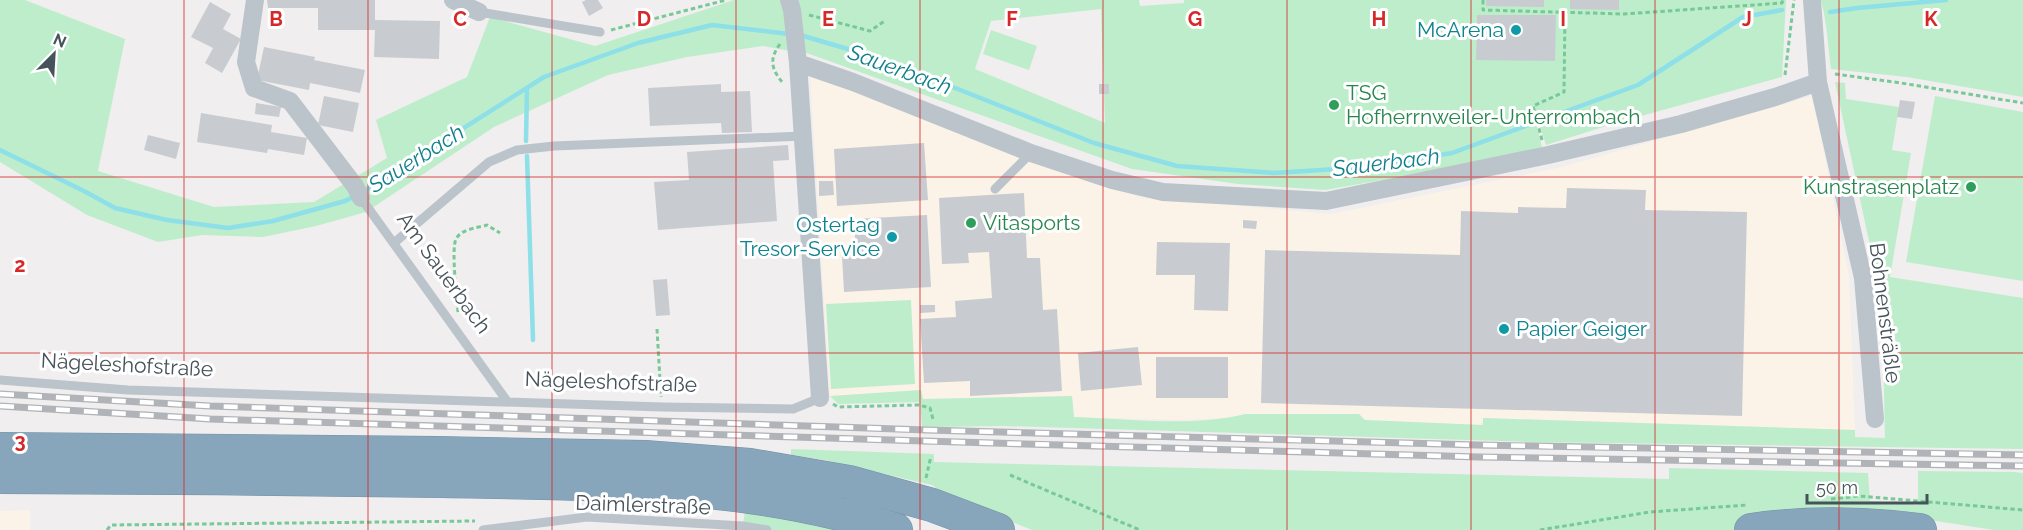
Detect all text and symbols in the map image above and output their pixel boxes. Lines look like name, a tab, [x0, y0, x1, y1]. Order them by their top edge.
text: B	[269, 7, 283, 31]
text: C	[453, 7, 467, 31]
text: D	[637, 7, 651, 31]
text: E	[822, 7, 834, 31]
text: F	[1006, 7, 1018, 31]
text: G	[1188, 7, 1202, 31]
text: H	[1372, 7, 1386, 31]
text: I	[1560, 7, 1566, 31]
text: J	[1742, 7, 1752, 31]
text: K	[1924, 7, 1938, 31]
place label: McArena	[1417, 17, 1504, 42]
marker: McArena	[1509, 23, 1523, 37]
north arrow	[24, 24, 84, 84]
text: N	[50, 30, 69, 52]
water label: Sauerbach	[844, 38, 955, 100]
place label: TSG Hofherrnweiler-Unterrombach	[1346, 80, 1640, 129]
marker: TSG Hofherrnweiler-Unterrombach	[1327, 98, 1341, 112]
water label: Sauerbach	[363, 118, 469, 198]
water label: Sauerbach	[1330, 143, 1441, 182]
place label: Kunstrasenplatz	[1803, 174, 1959, 199]
marker: Kunstrasenplatz	[1964, 180, 1978, 194]
street label: Am Sauerbach	[392, 207, 497, 338]
place label: Vitasports	[983, 210, 1080, 235]
place label: Ostertag Tresor-Service	[740, 212, 880, 261]
marker: Vitasports	[964, 216, 978, 230]
marker: Ostertag Tresor-Service	[885, 230, 899, 244]
street label: Bohnensträßle	[1864, 241, 1907, 384]
text: 2	[14, 253, 26, 277]
place label: Papier Geiger	[1516, 316, 1648, 341]
marker: Papier Geiger	[1497, 322, 1511, 336]
street label: Nägeleshofstraße	[40, 348, 214, 381]
street label: Nägeleshofstraße	[524, 366, 698, 397]
text: 3	[14, 429, 26, 453]
scale bar	[1807, 467, 1927, 505]
text: 50 m	[1816, 477, 1858, 498]
street label: Daimlerstraße	[575, 490, 711, 519]

